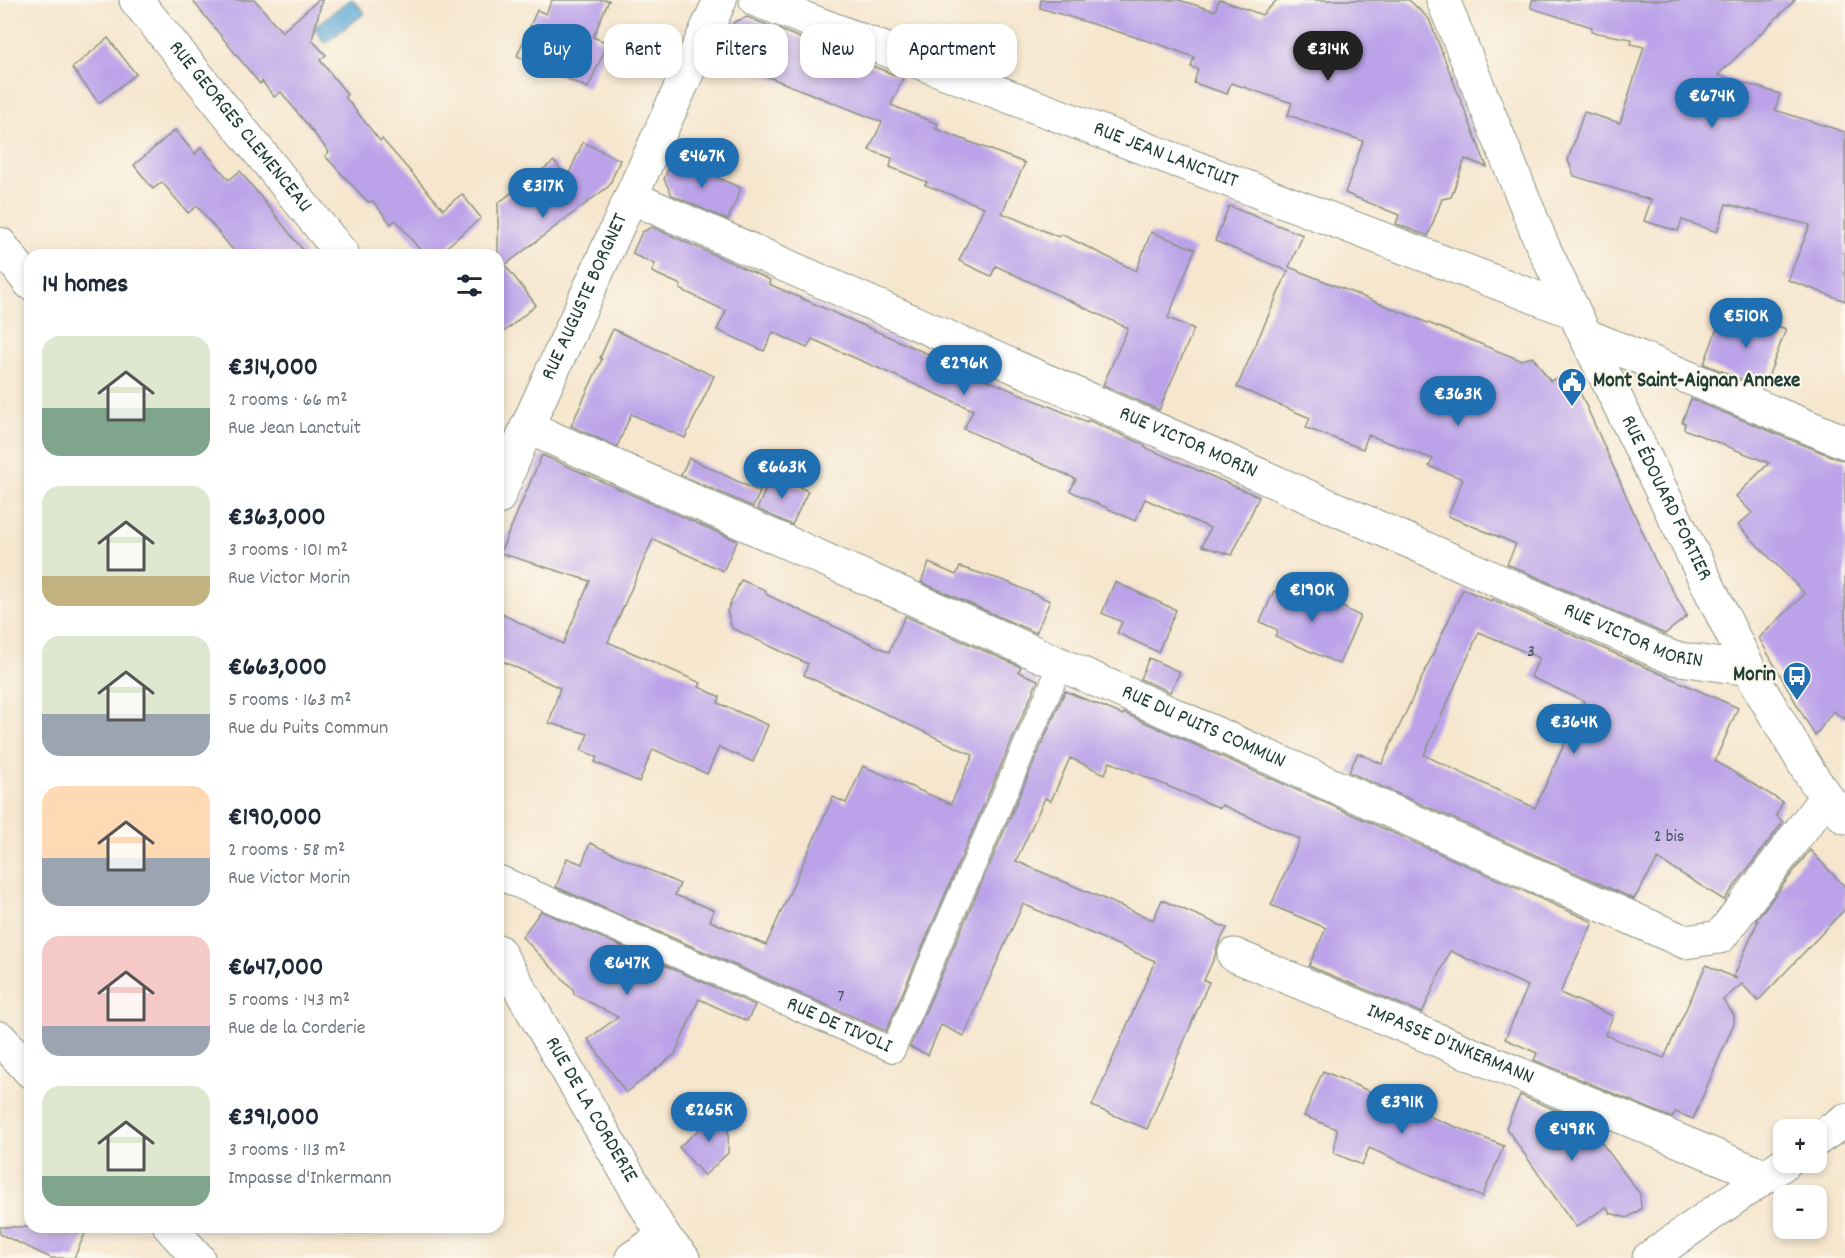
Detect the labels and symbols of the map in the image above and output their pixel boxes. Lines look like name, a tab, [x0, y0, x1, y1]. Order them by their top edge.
pin: €314K	[1286, 31, 1370, 82]
street label: RUE GEORGES CLEMENCEAU	[160, 35, 318, 220]
pin: €674K	[1670, 78, 1754, 129]
street label: RUE JEAN LANCTUIT	[1088, 115, 1243, 198]
pin: €467K	[660, 138, 744, 189]
pin: €317K	[501, 168, 585, 219]
street label: RUE AUGUSTE BORGNET	[535, 208, 637, 386]
pin: €510K	[1704, 298, 1788, 349]
pin: €296K	[922, 345, 1006, 396]
public building icon: Mont Saint-Aignan Annexe	[1556, 366, 1588, 408]
place label: Mont Saint-Aignan Annexe	[1593, 367, 1800, 397]
pin: €363K	[1416, 376, 1500, 427]
street label: RUE VICTOR MORIN	[1114, 400, 1262, 487]
street label: RUE ÉDOUARD FORTIER	[1612, 411, 1719, 586]
pin: €663K	[740, 449, 824, 500]
pin: €190K	[1270, 572, 1354, 623]
street label: RUE VICTOR MORIN	[1558, 596, 1705, 677]
house number: 3	[1527, 640, 1535, 665]
bus stop icon: Morin	[1781, 660, 1813, 702]
place label: Morin	[1733, 661, 1776, 691]
street label: RUE DU PUITS COMMUN	[1116, 678, 1290, 777]
pin: €364K	[1532, 704, 1616, 755]
house number: 2 bis	[1654, 825, 1684, 850]
pin: €647K	[585, 945, 669, 996]
house number: 7	[838, 985, 845, 1010]
street label: RUE DE TIVOLI	[781, 990, 897, 1063]
street label: IMPASSE D'INKERMANN	[1362, 997, 1538, 1093]
street label: RUE DE LA CORDERIE	[536, 1032, 645, 1189]
pin: €391K	[1360, 1084, 1444, 1135]
pin: €265K	[667, 1092, 751, 1143]
pin: €498K	[1530, 1111, 1614, 1162]

